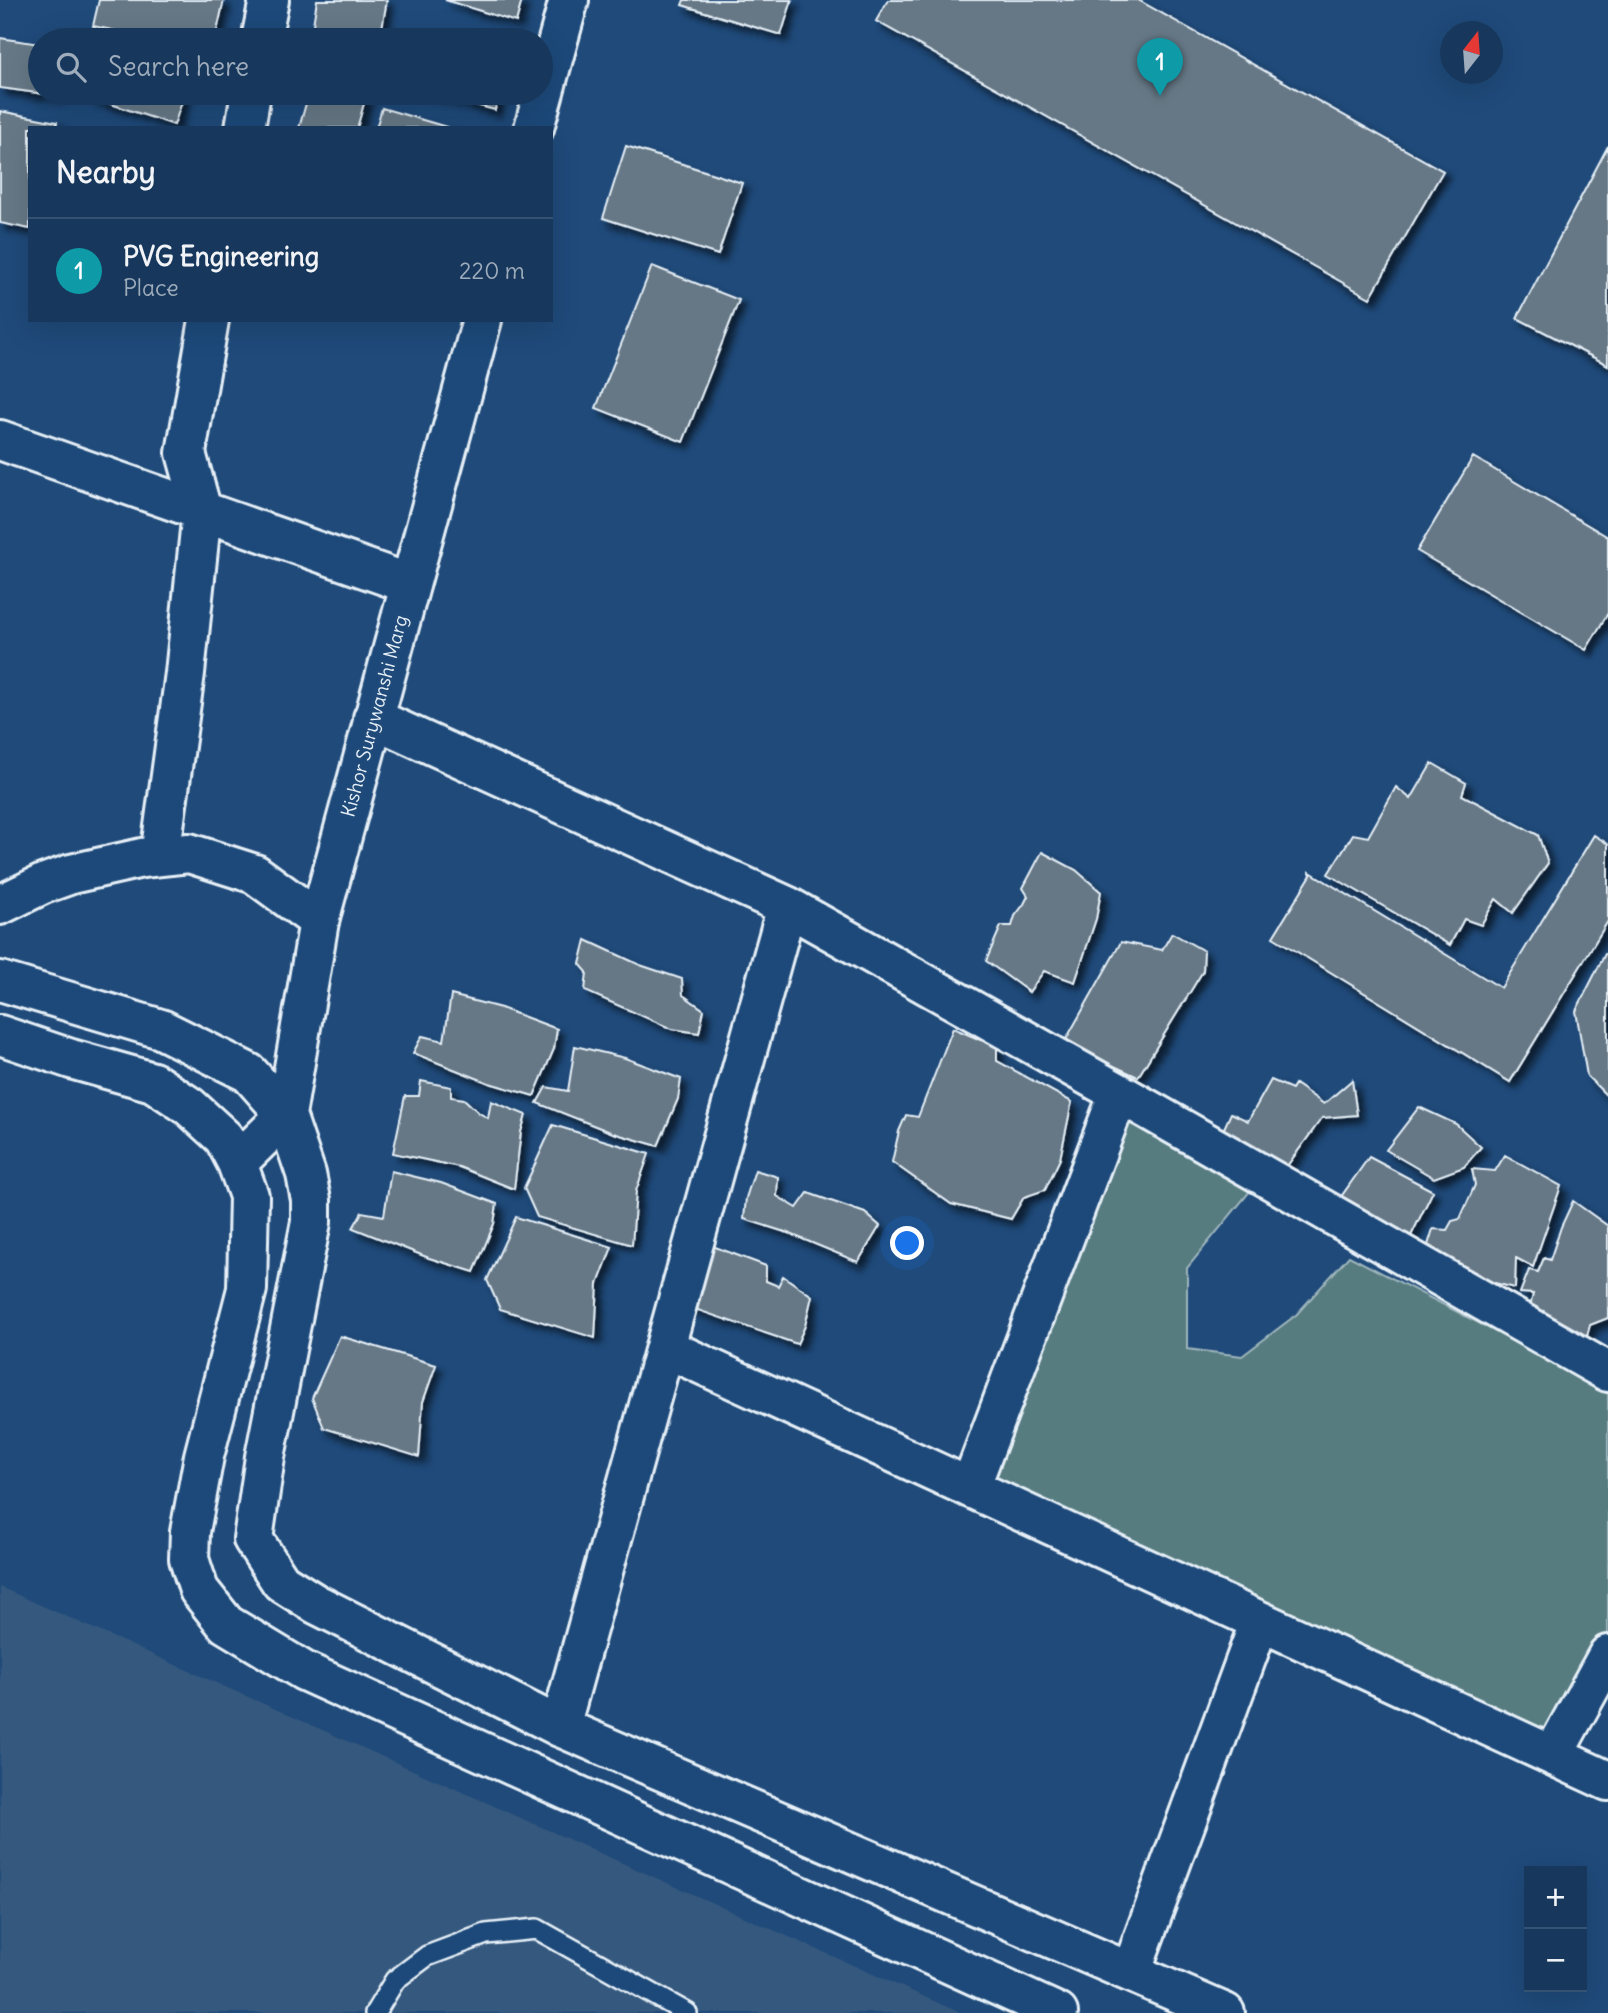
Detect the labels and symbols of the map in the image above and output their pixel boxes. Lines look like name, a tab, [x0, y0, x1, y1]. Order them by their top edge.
north arrow	[1440, 21, 1503, 84]
pin: 1	[1137, 38, 1183, 96]
street label: Kishor Surywanshi Marg	[335, 612, 413, 820]
your location	[890, 1226, 924, 1260]

